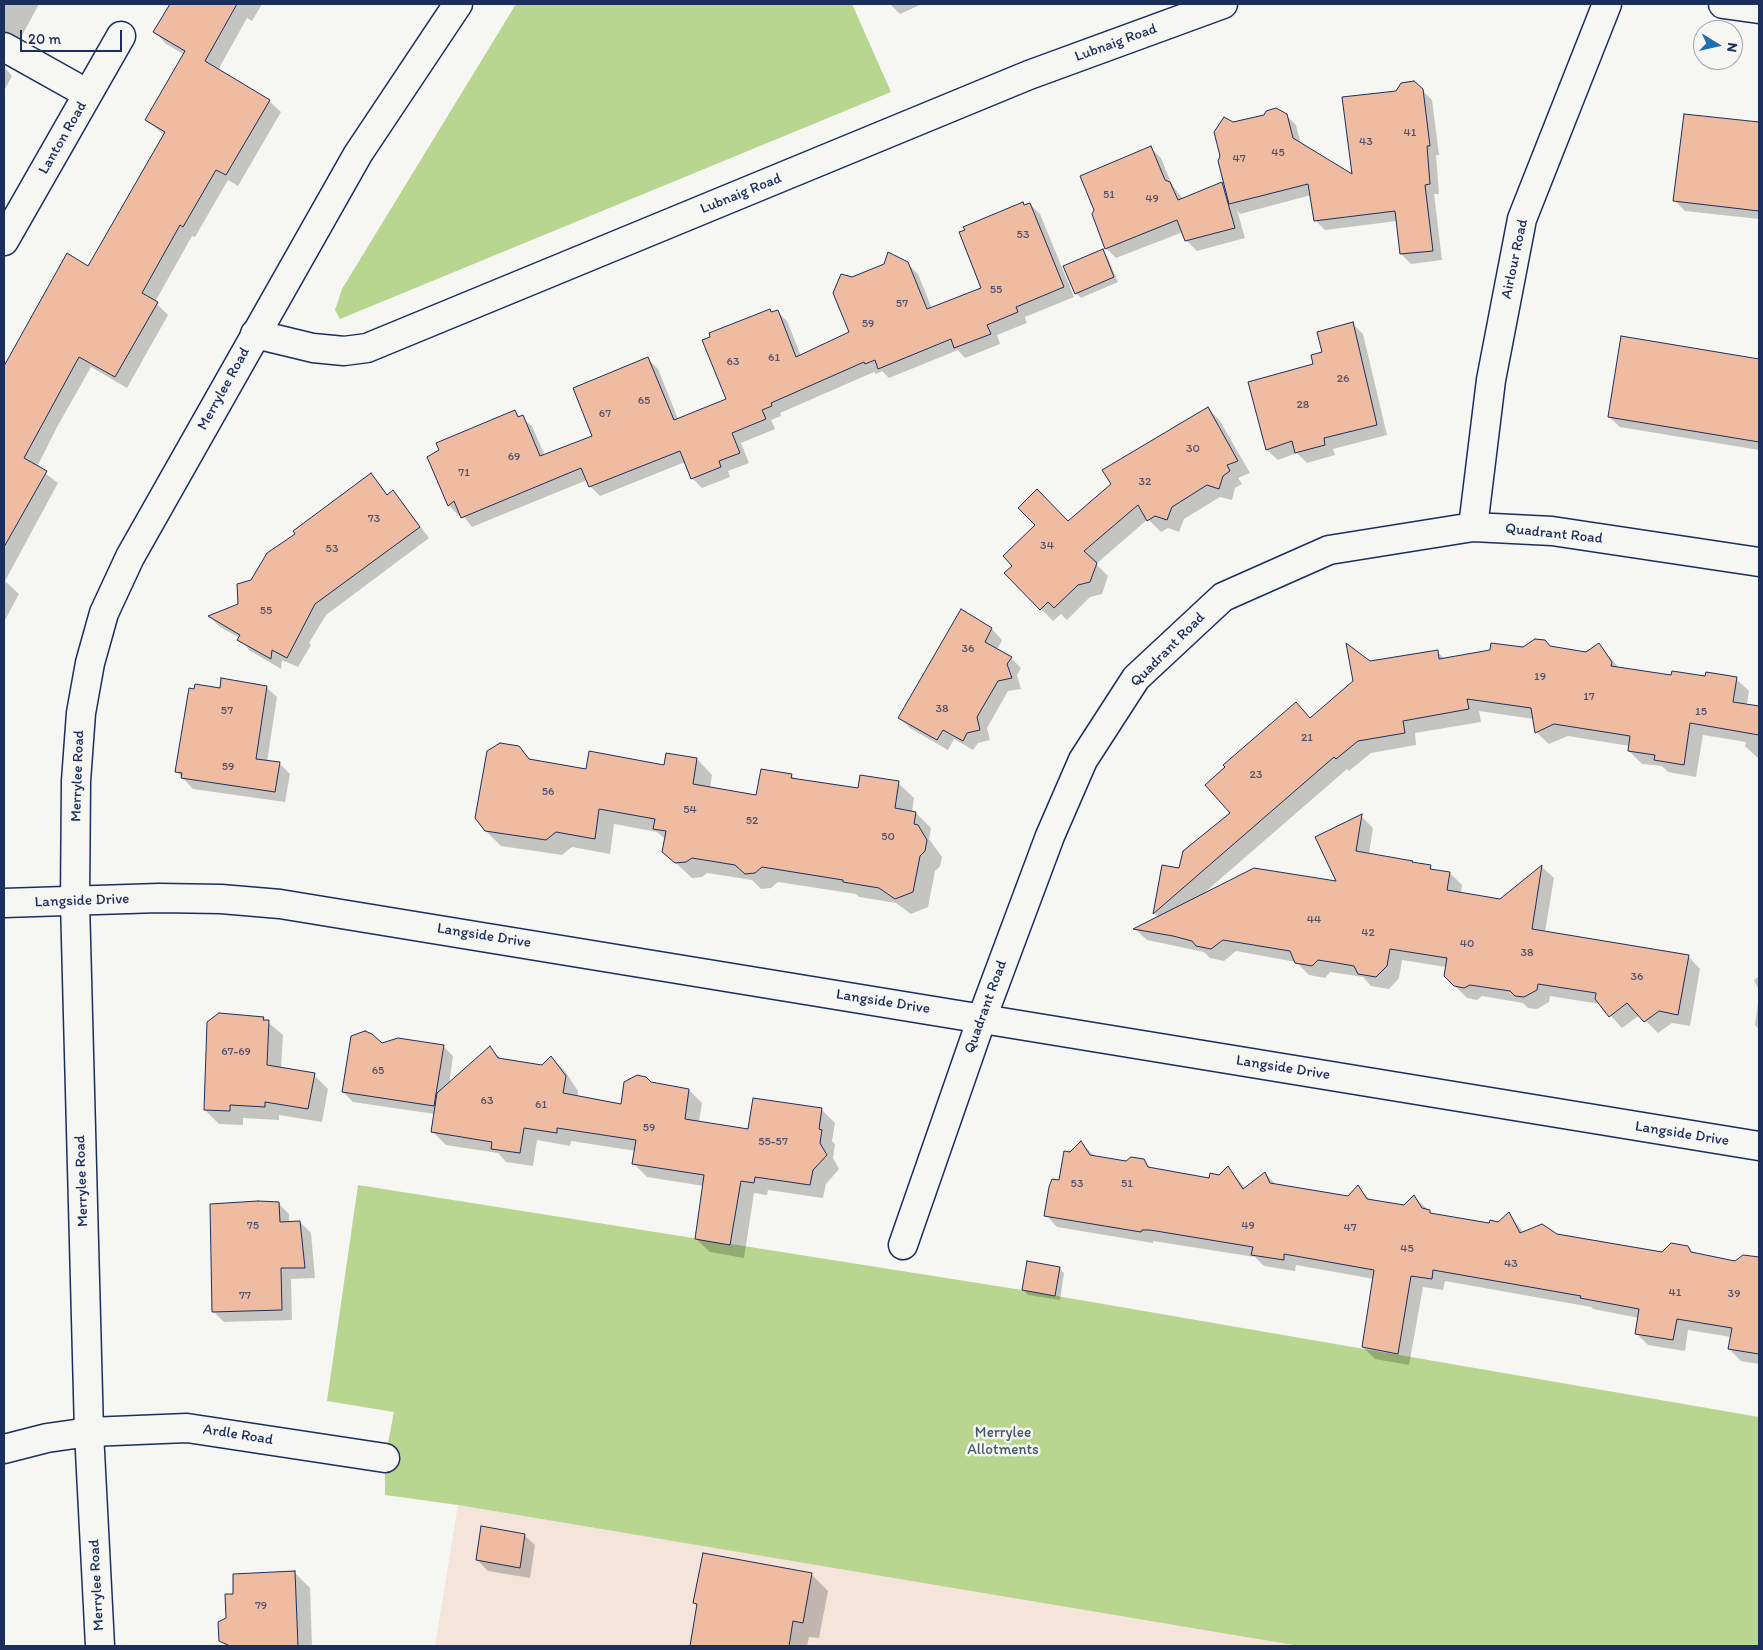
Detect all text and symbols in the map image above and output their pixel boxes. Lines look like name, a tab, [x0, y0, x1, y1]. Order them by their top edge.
scale bar	[22, 20, 125, 52]
street label: Lubnaig Road	[1072, 20, 1160, 66]
north arrow	[1693, 20, 1743, 70]
text: 20 m	[28, 30, 61, 48]
text: N	[1723, 41, 1741, 53]
street label: Lanton Road	[35, 98, 91, 178]
house number: 41	[1404, 126, 1416, 140]
house number: 43	[1359, 135, 1373, 149]
house number: 45	[1271, 146, 1285, 160]
house number: 47	[1232, 152, 1246, 166]
street label: Lubnaig Road	[698, 170, 784, 218]
house number: 51	[1103, 188, 1115, 202]
house number: 49	[1145, 192, 1159, 206]
street label: Airlour Road	[1498, 217, 1532, 301]
house number: 53	[1017, 228, 1029, 242]
house number: 55	[990, 283, 1002, 297]
house number: 57	[896, 297, 908, 311]
house number: 59	[862, 317, 874, 331]
street label: Merrylee Road	[194, 344, 254, 434]
house number: 61	[768, 351, 780, 365]
house number: 63	[727, 355, 739, 369]
house number: 26	[1337, 372, 1349, 386]
house number: 65	[638, 394, 650, 408]
house number: 28	[1297, 398, 1309, 412]
house number: 67	[599, 407, 611, 421]
house number: 30	[1186, 442, 1200, 456]
house number: 69	[508, 450, 520, 464]
house number: 71	[458, 466, 470, 480]
house number: 32	[1139, 475, 1151, 489]
house number: 73	[368, 512, 380, 526]
street label: Quadrant Road	[1504, 520, 1604, 548]
house number: 34	[1040, 539, 1054, 553]
house number: 53	[326, 542, 338, 556]
house number: 55	[260, 604, 272, 618]
street label: Quadrant Road	[1127, 609, 1209, 691]
house number: 36	[962, 642, 974, 656]
house number: 19	[1534, 670, 1546, 684]
house number: 17	[1583, 690, 1595, 704]
house number: 38	[935, 702, 949, 716]
house number: 57	[221, 704, 233, 718]
house number: 15	[1695, 705, 1707, 719]
street label: Merrylee Road	[67, 730, 89, 822]
house number: 21	[1301, 731, 1313, 745]
house number: 59	[222, 760, 234, 774]
house number: 23	[1250, 768, 1262, 782]
house number: 56	[542, 785, 554, 799]
house number: 54	[683, 803, 697, 817]
house number: 52	[746, 814, 758, 828]
house number: 50	[881, 830, 895, 844]
street label: Langside Drive	[34, 890, 130, 912]
house number: 44	[1307, 913, 1321, 927]
street label: Langside Drive	[436, 920, 532, 952]
house number: 42	[1361, 926, 1375, 940]
house number: 40	[1460, 937, 1474, 951]
house number: 38	[1520, 946, 1534, 960]
street label: Quadrant Road	[961, 958, 1011, 1056]
house number: 36	[1631, 970, 1643, 984]
street label: Langside Drive	[835, 986, 931, 1018]
house number: 67-69	[221, 1045, 251, 1059]
street label: Langside Drive	[1235, 1052, 1331, 1084]
house number: 65	[372, 1064, 384, 1078]
house number: 63	[481, 1094, 493, 1108]
house number: 61	[535, 1098, 547, 1112]
street label: Langside Drive	[1634, 1118, 1730, 1150]
house number: 59	[643, 1121, 655, 1135]
street label: Merrylee Road	[71, 1135, 93, 1227]
house number: 55-57	[758, 1135, 788, 1149]
house number: 53	[1071, 1177, 1083, 1191]
house number: 51	[1121, 1177, 1133, 1191]
house number: 75	[247, 1219, 259, 1233]
house number: 49	[1241, 1219, 1255, 1233]
house number: 47	[1343, 1221, 1357, 1235]
house number: 45	[1400, 1242, 1414, 1256]
house number: 43	[1504, 1257, 1518, 1271]
house number: 41	[1669, 1286, 1681, 1300]
house number: 39	[1728, 1287, 1740, 1301]
house number: 77	[239, 1289, 251, 1303]
street label: Ardle Road	[202, 1421, 274, 1449]
park label: Merrylee Allotments	[967, 1424, 1039, 1459]
street label: Merrylee Road	[86, 1539, 108, 1631]
house number: 79	[255, 1599, 267, 1613]

